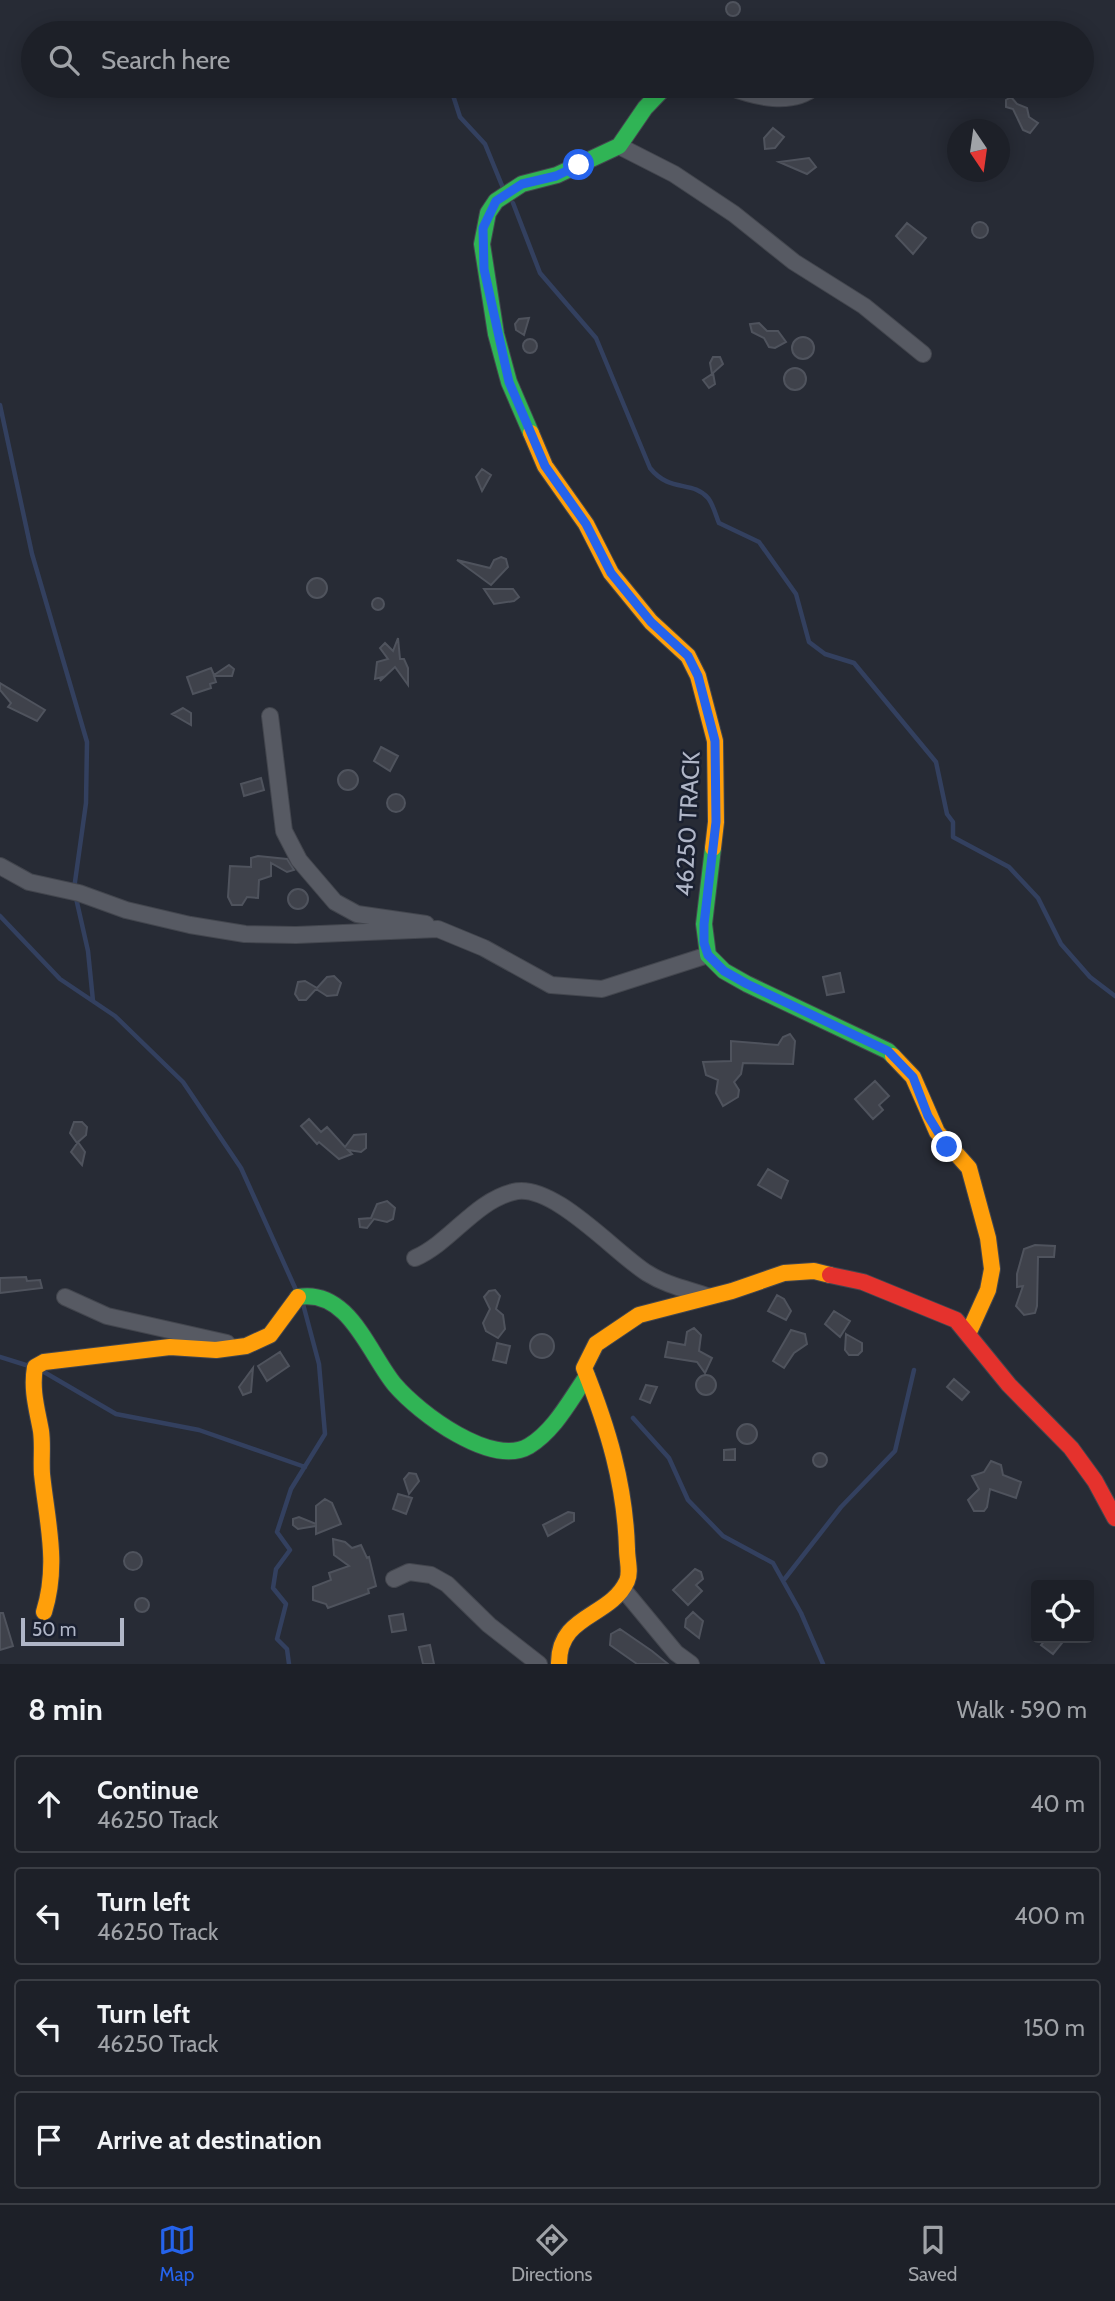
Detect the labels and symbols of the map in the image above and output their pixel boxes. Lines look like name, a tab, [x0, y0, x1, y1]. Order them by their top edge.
north arrow	[947, 119, 1010, 182]
route start	[563, 149, 594, 180]
street label: 46250 TRACK	[669, 750, 706, 897]
route end	[931, 1131, 962, 1162]
scale bar	[21, 1615, 124, 1647]

